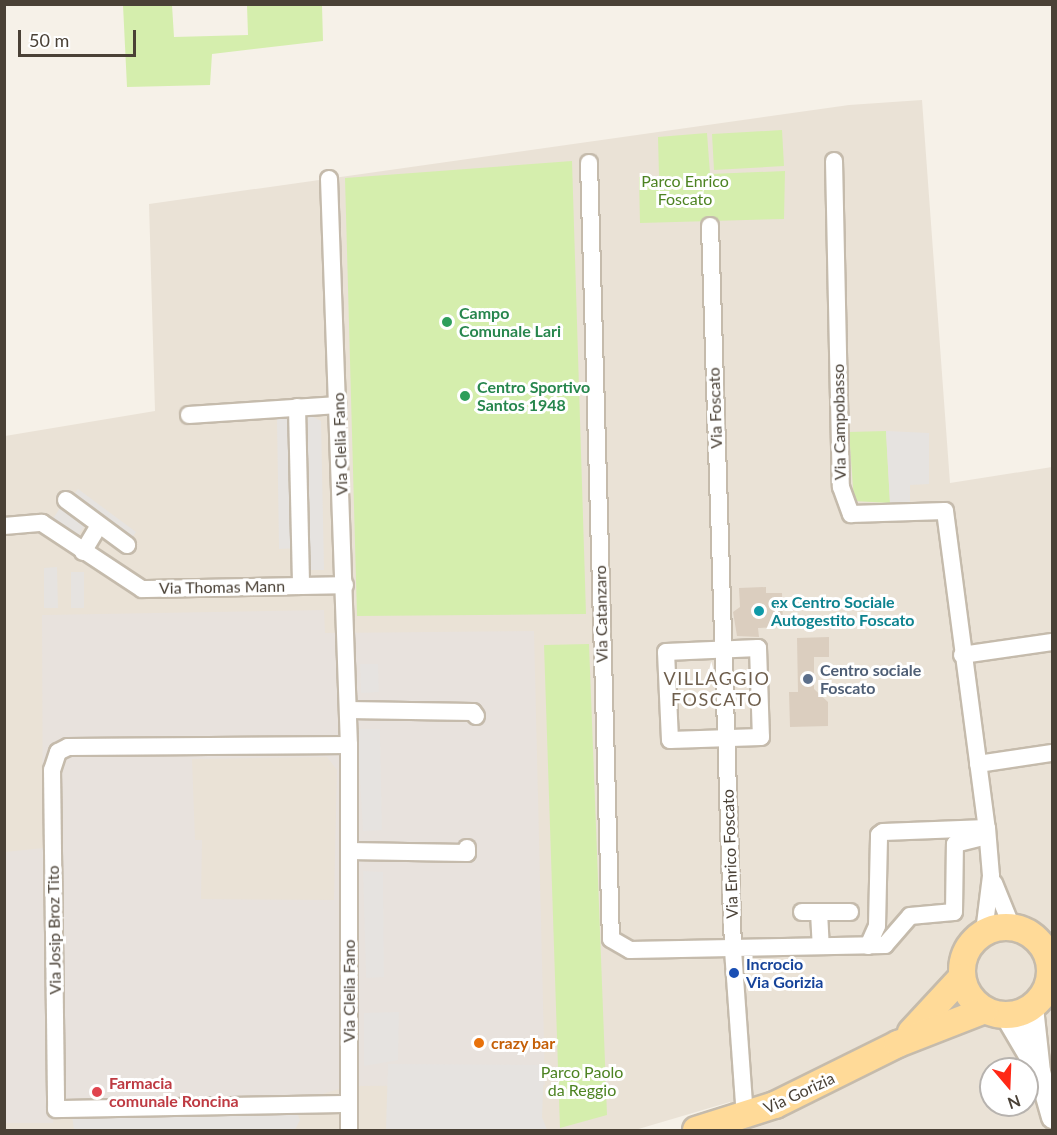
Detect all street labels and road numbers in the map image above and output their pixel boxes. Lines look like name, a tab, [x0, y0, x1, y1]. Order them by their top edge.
street label: Via Campobasso	[828, 364, 850, 480]
street label: Via Foscato	[704, 367, 726, 449]
street label: Via Clelia Fano	[329, 392, 351, 496]
street label: Via Catanzaro	[591, 565, 611, 663]
street label: Via Thomas Mann	[159, 576, 285, 598]
street label: Via Enrico Foscato	[718, 789, 742, 919]
street label: Via Josip Broz Tito	[43, 865, 65, 995]
street label: Via Clelia Fano	[339, 939, 359, 1043]
street label: Via Gorizia	[760, 1068, 838, 1118]

